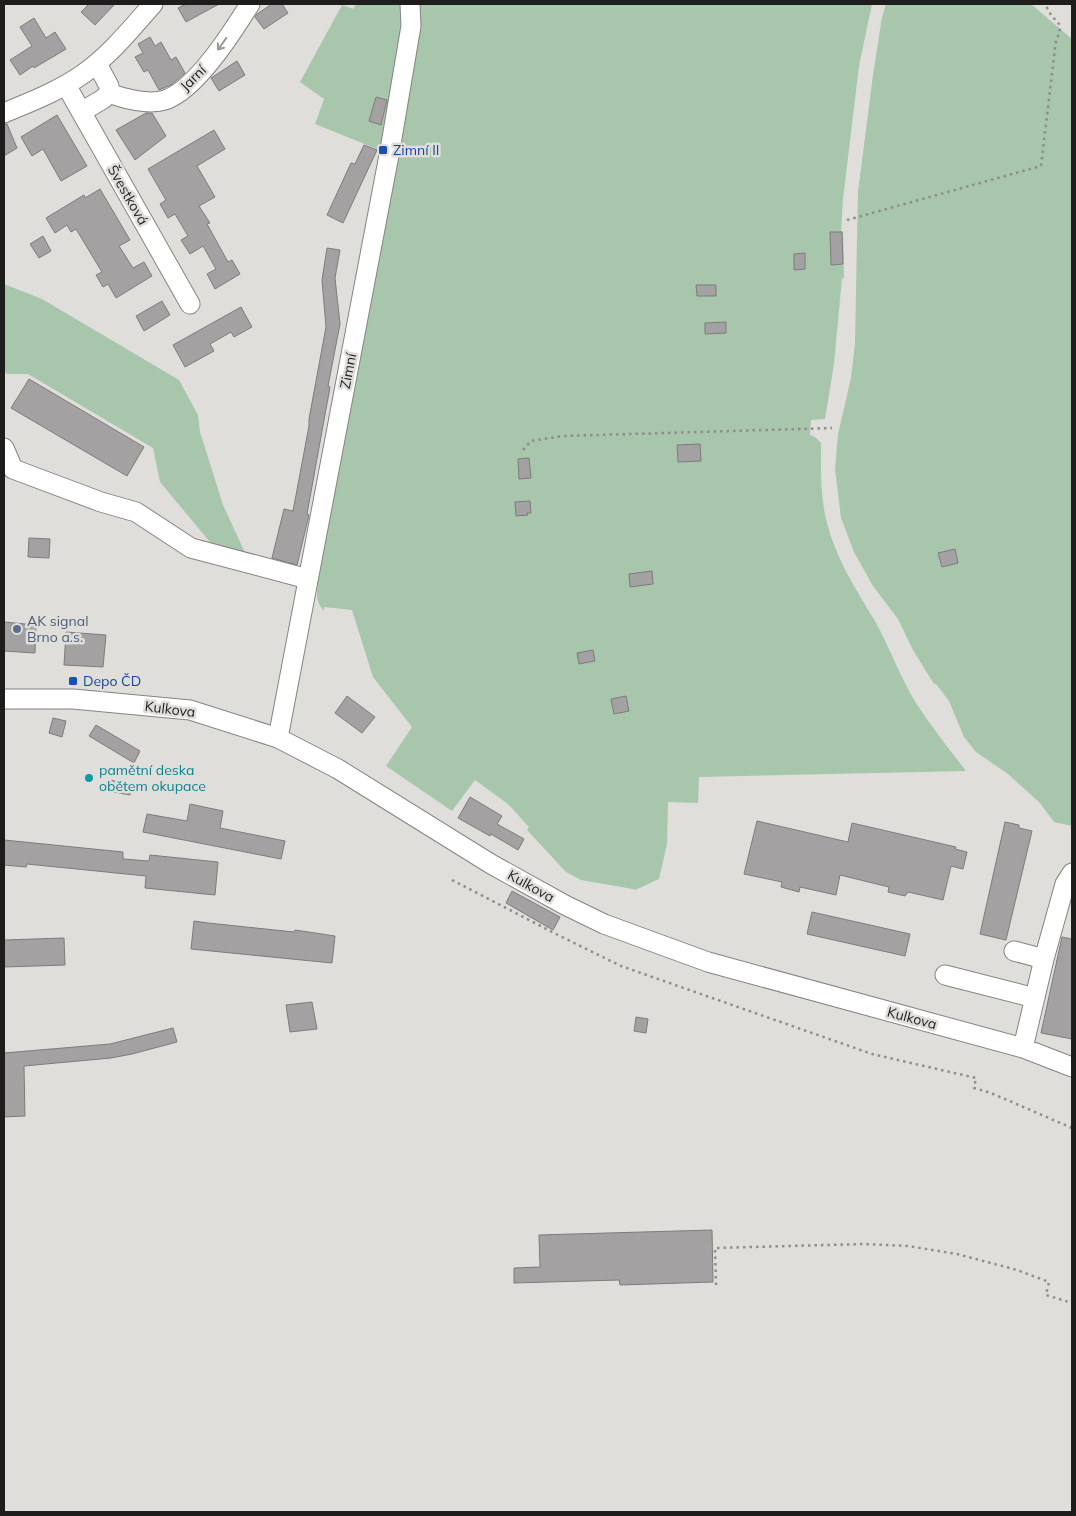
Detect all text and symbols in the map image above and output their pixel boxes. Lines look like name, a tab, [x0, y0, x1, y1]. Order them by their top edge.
one-way arrow	[217, 37, 227, 51]
street label: Jarní	[176, 61, 210, 95]
place label: Zimní II	[393, 141, 439, 159]
marker: Zimní II	[377, 144, 389, 156]
street label: Švestková	[104, 162, 152, 228]
street label: Zimní	[336, 351, 360, 390]
place label: AK signal Brno a.s.	[27, 612, 88, 646]
marker: AK signal Brno a.s.	[11, 623, 23, 635]
place label: Depo ČD	[83, 672, 141, 690]
marker: Depo ČD	[67, 675, 79, 687]
street label: Kulkova	[144, 697, 196, 721]
place label: pamětní deska obětem okupace	[99, 761, 206, 795]
marker: pamětní deska obětem okupace	[83, 772, 95, 784]
street label: Kulkova	[504, 866, 558, 906]
street label: Kulkova	[885, 1003, 939, 1033]

